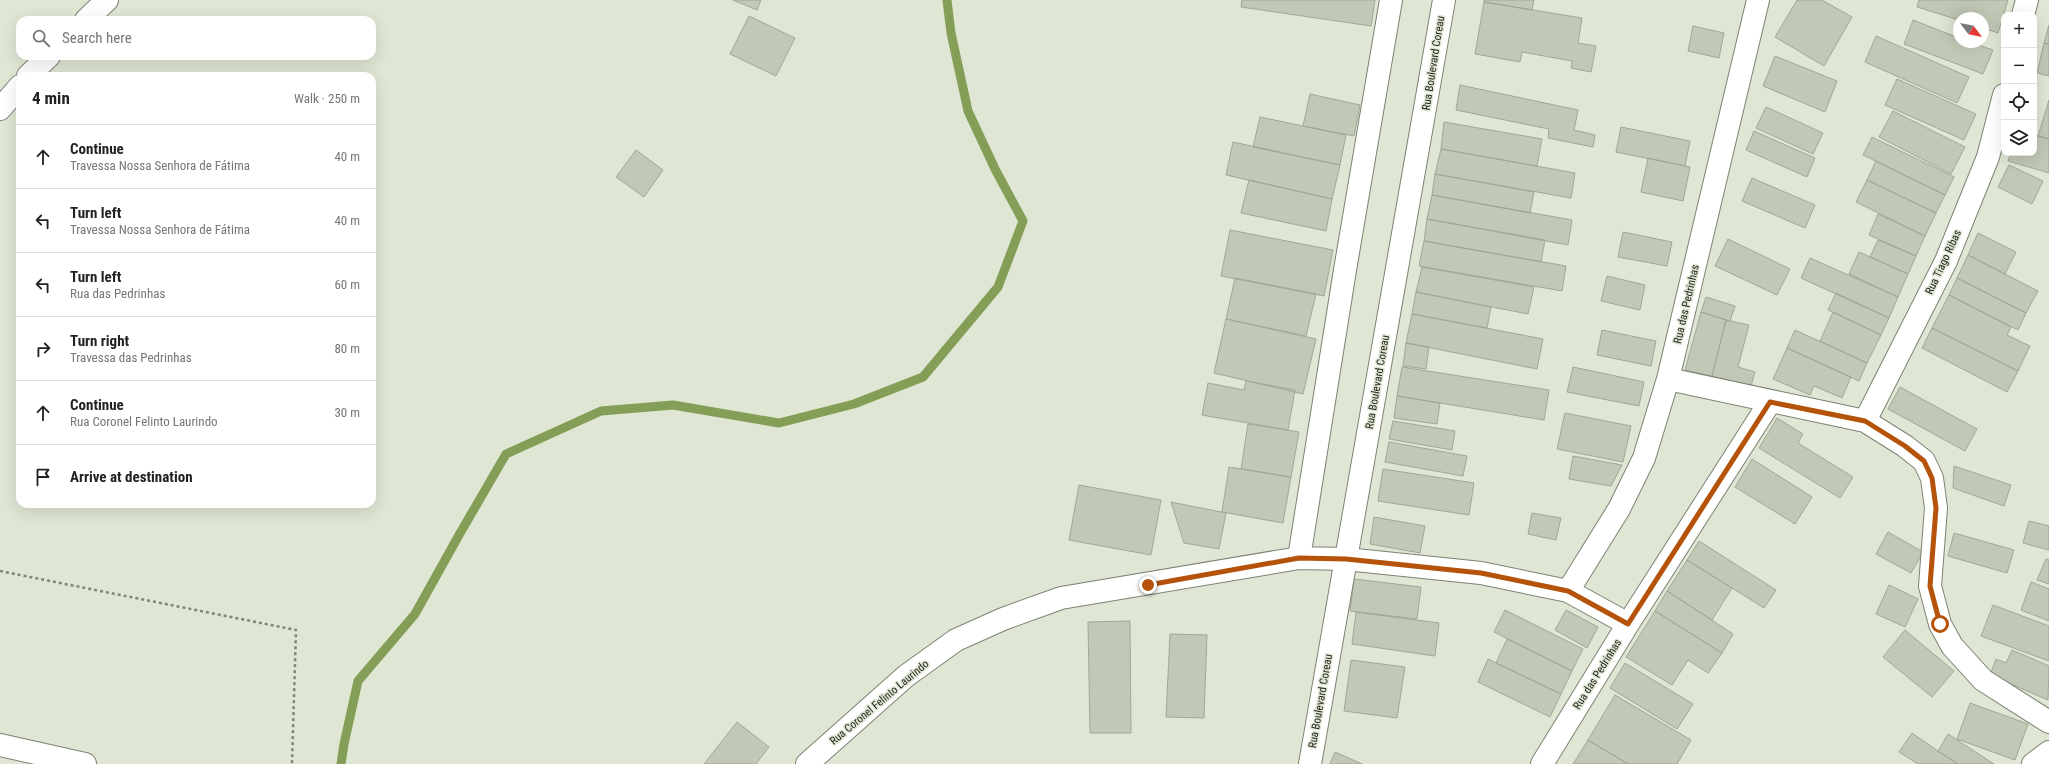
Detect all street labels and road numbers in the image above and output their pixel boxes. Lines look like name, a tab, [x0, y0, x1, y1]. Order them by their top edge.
street label: Rua Boulevard Coreau	[1420, 15, 1447, 111]
street label: Rua Tiago Ribas	[1923, 228, 1964, 297]
street label: Rua das Pedrinhas	[1671, 263, 1702, 345]
street label: Rua Boulevard Coreau	[1363, 334, 1392, 430]
street label: Rua das Pedrinhas	[1571, 637, 1624, 712]
street label: Rua Boulevard Coreau	[1306, 653, 1335, 749]
street label: Rua Coronel Felinto Laurindo	[827, 657, 932, 748]

